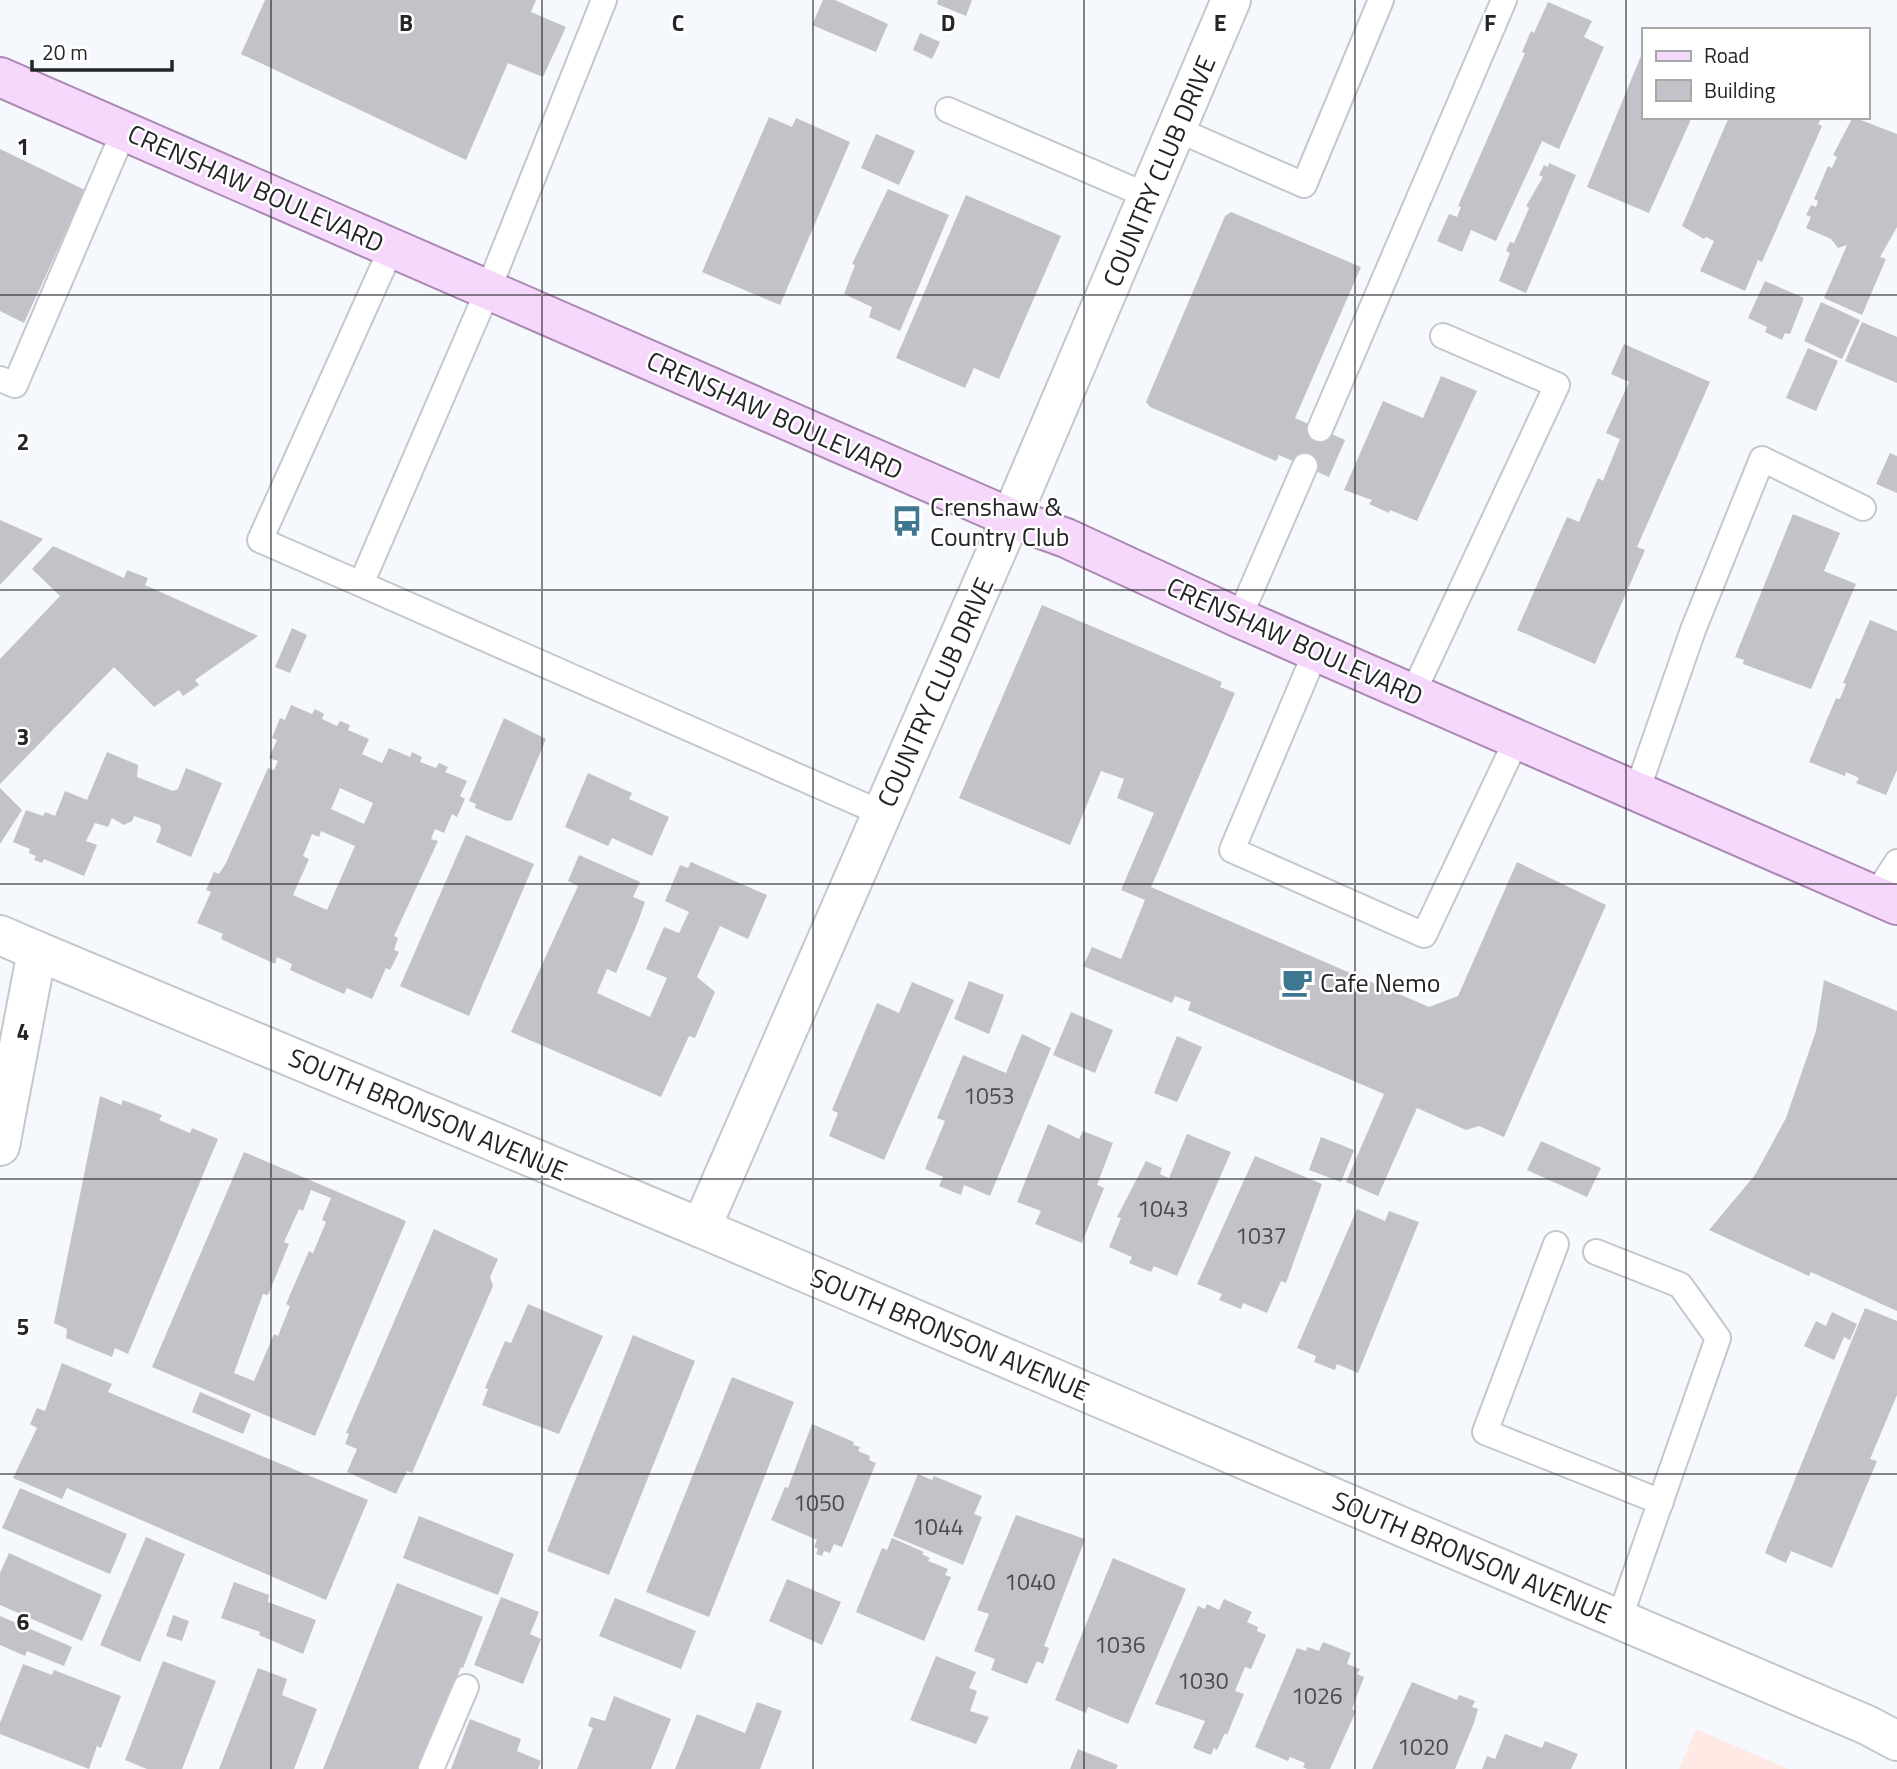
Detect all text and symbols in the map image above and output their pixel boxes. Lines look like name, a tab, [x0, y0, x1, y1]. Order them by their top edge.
text: B	[399, 5, 413, 40]
text: C	[672, 5, 684, 40]
text: D	[941, 5, 955, 40]
text: E	[1214, 5, 1226, 40]
text: F	[1484, 5, 1496, 40]
scale bar	[32, 28, 172, 72]
legend	[1642, 28, 1869, 119]
text: 20 m	[42, 36, 88, 68]
text: Road	[1704, 39, 1749, 71]
street label: COUNTRY CLUB DRIVE	[1093, 49, 1225, 293]
text: Building	[1704, 74, 1776, 106]
street label: CRENSHAW BOULEVARD	[122, 114, 390, 262]
text: 1	[17, 129, 29, 164]
street label: CRENSHAW BOULEVARD	[641, 341, 909, 489]
text: 2	[17, 424, 29, 459]
place label: Crenshaw & Country Club	[930, 487, 1069, 556]
bus stop icon: Crenshaw & Country Club	[890, 504, 924, 538]
street label: CRENSHAW BOULEVARD	[1161, 567, 1429, 715]
street label: COUNTRY CLUB DRIVE	[867, 571, 1003, 813]
text: 3	[17, 719, 29, 754]
place label: Cafe Nemo	[1320, 963, 1440, 1002]
cafe icon: Cafe Nemo	[1280, 965, 1314, 999]
text: 4	[17, 1014, 29, 1049]
street label: SOUTH BRONSON AVENUE	[283, 1038, 573, 1190]
house number: 1053	[963, 1078, 1015, 1113]
house number: 1043	[1137, 1191, 1189, 1226]
house number: 1037	[1235, 1218, 1287, 1253]
street label: SOUTH BRONSON AVENUE	[805, 1258, 1095, 1410]
text: 5	[17, 1309, 29, 1344]
street label: SOUTH BRONSON AVENUE	[1327, 1481, 1617, 1633]
house number: 1050	[793, 1485, 845, 1520]
house number: 1044	[912, 1509, 964, 1544]
house number: 1040	[1004, 1564, 1056, 1599]
text: 6	[17, 1604, 30, 1639]
house number: 1036	[1094, 1627, 1146, 1662]
house number: 1030	[1177, 1663, 1229, 1698]
house number: 1026	[1291, 1678, 1343, 1713]
house number: 1020	[1397, 1729, 1449, 1764]

